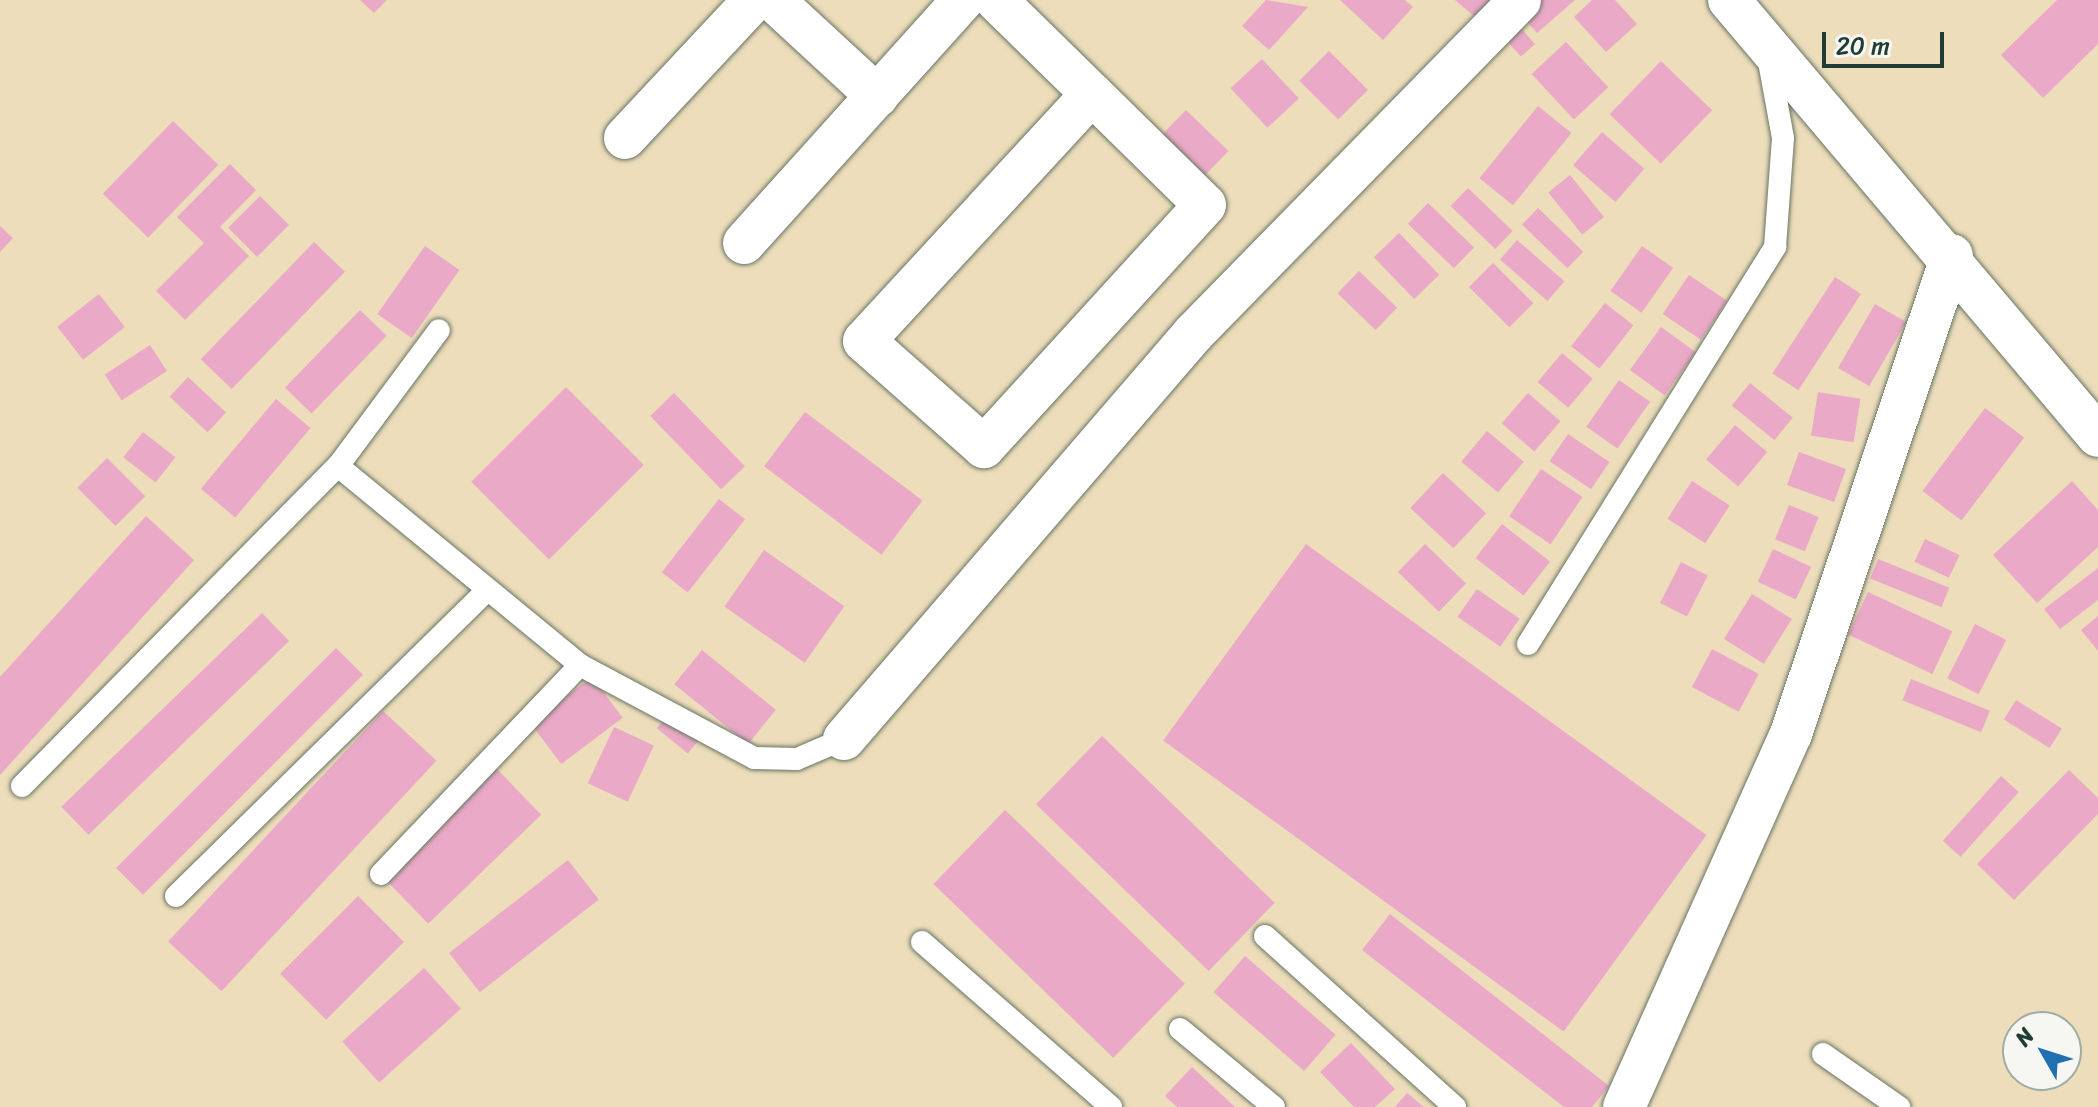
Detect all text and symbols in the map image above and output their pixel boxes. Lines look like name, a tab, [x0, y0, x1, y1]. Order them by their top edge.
scale bar	[1826, 16, 1948, 66]
text: 20 m	[1836, 25, 1890, 67]
north arrow	[2002, 1011, 2082, 1091]
text: N	[2005, 1019, 2044, 1055]

